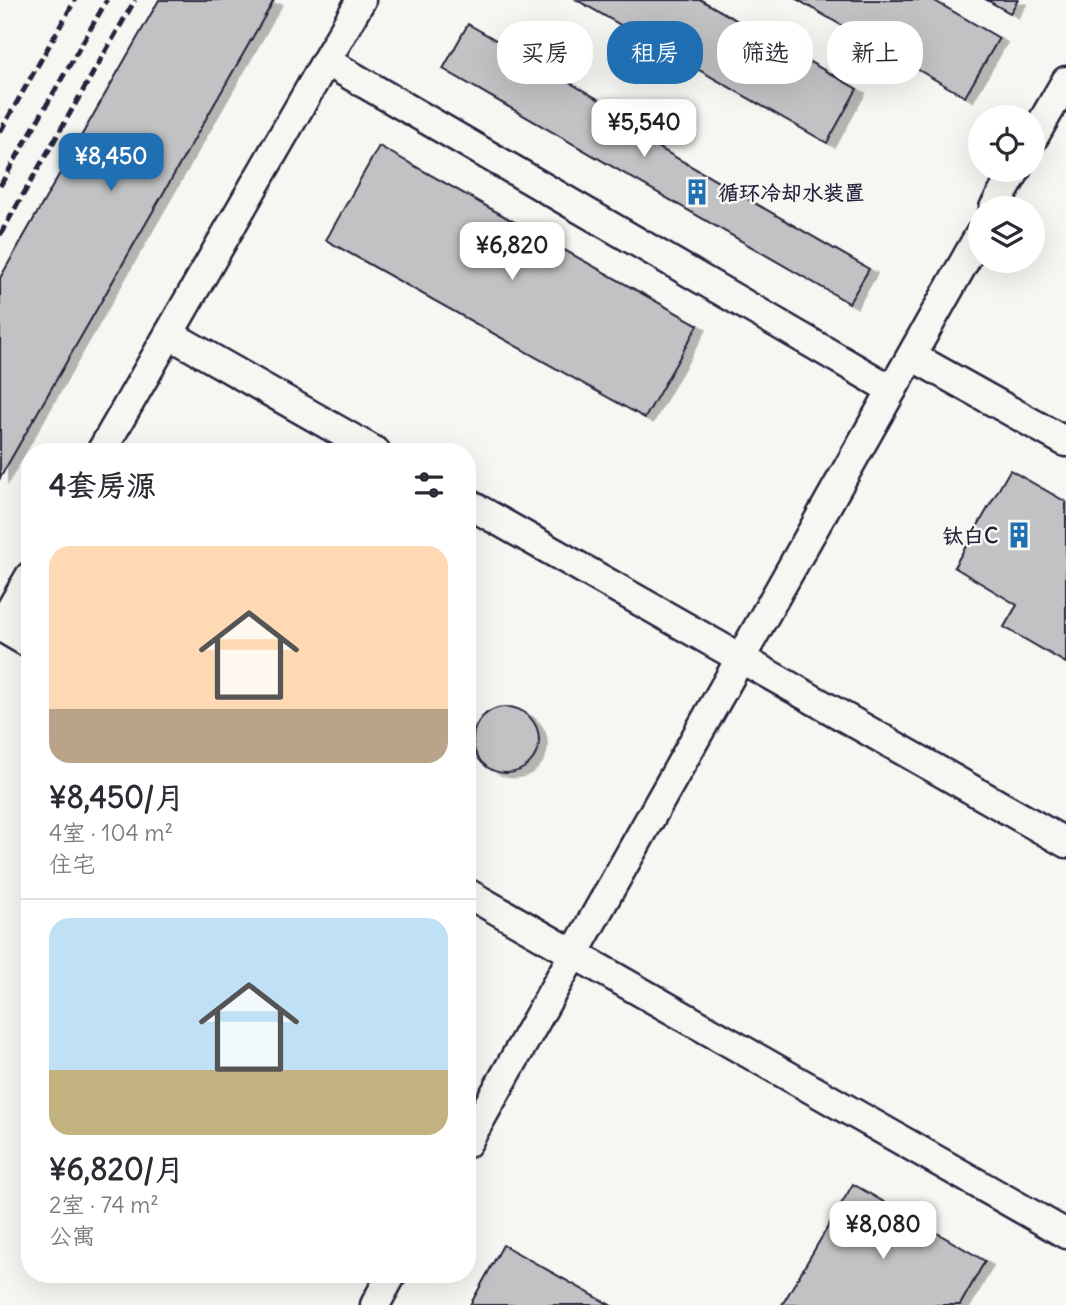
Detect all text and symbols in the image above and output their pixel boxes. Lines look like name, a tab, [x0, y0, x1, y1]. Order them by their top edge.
chip: 买房	[497, 21, 593, 84]
chip: 租房	[607, 21, 703, 84]
chip: 筛选	[717, 21, 813, 84]
chip: 新上	[827, 21, 923, 84]
pin: ¥5,540	[587, 100, 701, 159]
map controls	[968, 105, 1045, 273]
button: locate	[968, 105, 1045, 182]
text: ¥5,540	[607, 107, 681, 136]
pin: ¥8,450	[54, 134, 168, 193]
text: ¥8,450	[75, 141, 147, 170]
building icon: 循环冷却水装置	[682, 177, 712, 207]
place label: 循环冷却水装置	[718, 179, 865, 206]
button: layers	[968, 196, 1045, 273]
pin: ¥6,820	[455, 222, 569, 282]
text: ¥6,820	[476, 230, 548, 259]
text: 4套房源	[49, 466, 156, 504]
icon: filters	[410, 466, 448, 504]
building icon: 钛白C	[1004, 520, 1034, 550]
place label: 钛白C	[942, 522, 998, 549]
icon: home	[186, 592, 312, 718]
text: ¥8,450/月	[49, 778, 184, 816]
text: 4室 · 104 m²	[49, 818, 173, 847]
text: 住宅	[49, 849, 95, 878]
icon: home	[186, 964, 312, 1090]
text: ¥6,820/月	[49, 1150, 184, 1188]
text: 2室 · 74 m²	[49, 1190, 159, 1219]
pin: ¥8,080	[826, 1202, 940, 1261]
text: ¥8,080	[845, 1209, 921, 1238]
text: 公寓	[49, 1221, 95, 1250]

